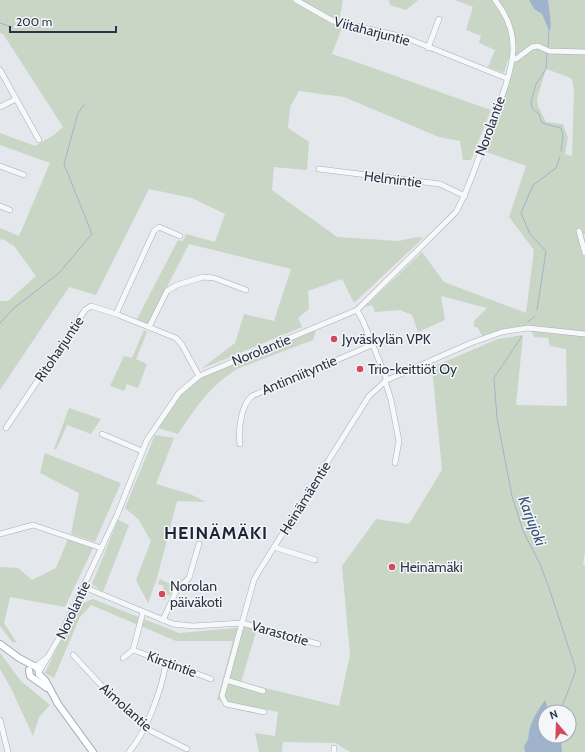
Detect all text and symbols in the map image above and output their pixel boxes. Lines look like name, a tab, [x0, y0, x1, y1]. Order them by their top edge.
scale bar	[10, 8, 116, 34]
street label: Viitaharjuntie	[332, 12, 412, 50]
text: 200 m	[16, 14, 52, 29]
street label: Norolantie	[471, 94, 509, 158]
street label: Helmintie	[363, 167, 423, 191]
street label: Ritoharjuntie	[30, 313, 88, 385]
street label: Norolantie	[229, 330, 293, 370]
place label: Jyväskylän VPK	[341, 330, 431, 348]
marker: Jyväskylän VPK	[329, 334, 339, 344]
street label: Antinniityntie	[259, 351, 339, 399]
place label: Trio-keittiöt Oy	[368, 360, 457, 378]
marker: Trio-keittiöt Oy	[355, 364, 365, 374]
street label: Heinämäentie	[275, 458, 335, 538]
water label: Karjujoki	[514, 494, 550, 549]
district label: HEINÄMÄKI	[164, 522, 268, 544]
place label: Heinämäki	[400, 558, 463, 576]
marker: Heinämäki	[387, 562, 397, 572]
place label: Norolan päiväkoti	[170, 577, 222, 611]
street label: Norolantie	[52, 578, 94, 642]
marker: Norolan päiväkoti	[157, 589, 167, 599]
street label: Varastotie	[249, 616, 311, 650]
street label: Kirstintie	[145, 647, 199, 681]
street label: Aimolantie	[96, 679, 156, 735]
north arrow	[537, 704, 577, 744]
text: N	[548, 707, 560, 722]

